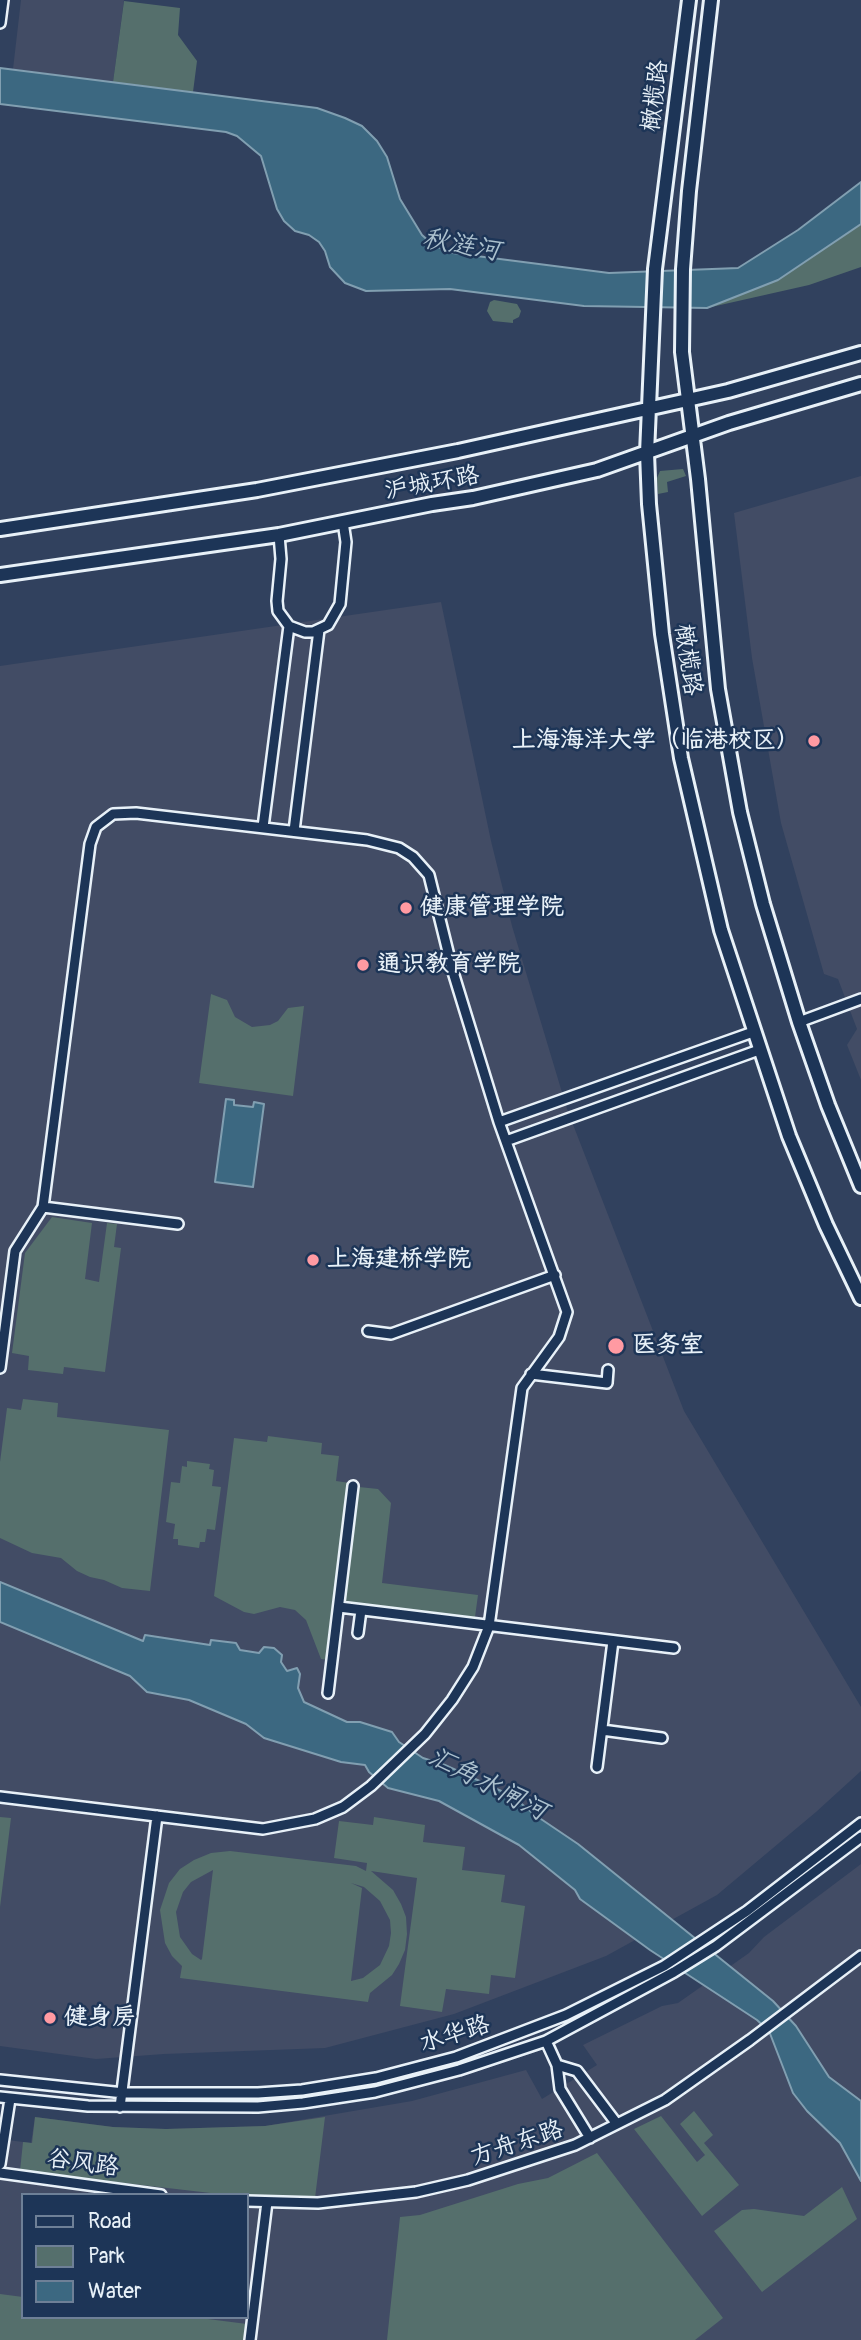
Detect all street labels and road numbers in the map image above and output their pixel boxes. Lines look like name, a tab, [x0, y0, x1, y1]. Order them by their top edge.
street label: 橄榄路	[637, 59, 675, 133]
street label: 沪城环路	[382, 461, 482, 507]
street label: 橄榄路	[668, 622, 706, 698]
street label: 水华路	[416, 2011, 494, 2059]
street label: 方舟东路	[467, 2115, 567, 2173]
street label: 谷风路	[45, 2145, 121, 2183]

